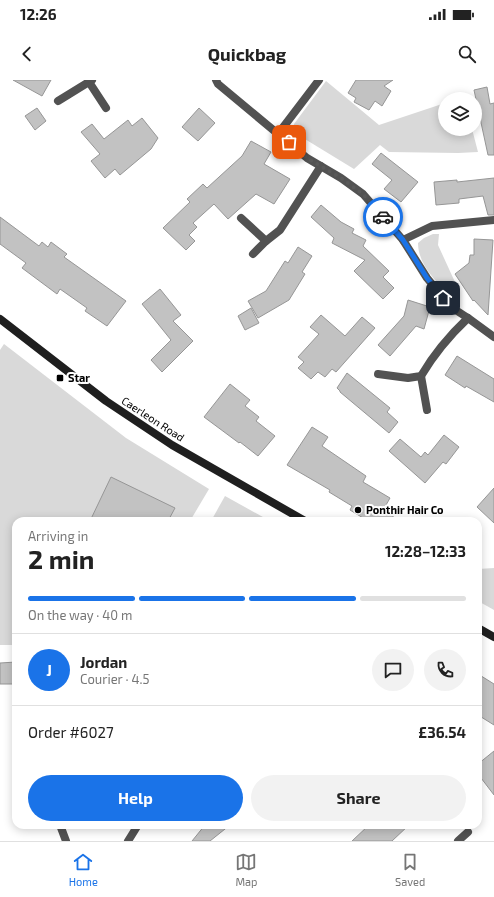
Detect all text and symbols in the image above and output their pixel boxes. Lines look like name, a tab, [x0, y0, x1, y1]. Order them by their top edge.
text: 12:26	[20, 5, 57, 23]
icon: back	[16, 43, 38, 65]
text: Quickbag	[208, 43, 286, 65]
icon: search	[456, 43, 478, 65]
map controls	[438, 92, 482, 136]
button: layers	[438, 92, 482, 136]
pin	[272, 125, 306, 159]
icon: bag	[278, 131, 300, 153]
courier	[363, 197, 403, 237]
icon: car	[372, 206, 394, 228]
pin	[426, 281, 460, 315]
icon: home	[432, 287, 454, 309]
place label: Star	[68, 371, 90, 384]
marker: Star	[55, 373, 65, 383]
street label: Caerleon Road	[119, 393, 187, 444]
place label: Ponthir Hair Co	[366, 503, 444, 516]
marker: Ponthir Hair Co	[353, 505, 363, 515]
text: Arriving in	[28, 528, 88, 544]
text: 12:28–12:33	[385, 542, 466, 560]
text: 2 min	[28, 543, 94, 574]
text: On the way · 40 m	[28, 607, 132, 623]
button: chat	[372, 649, 414, 691]
button: phone	[424, 649, 466, 691]
text: Jordan	[80, 653, 127, 671]
text: J	[46, 661, 52, 679]
text: Courier · 4.5	[80, 671, 149, 687]
text: Order #6027	[28, 723, 114, 741]
text: £36.54	[418, 723, 466, 741]
button: Help	[28, 775, 243, 821]
button: Share	[251, 775, 466, 821]
tab: Home	[69, 851, 98, 888]
tab: Map	[235, 851, 258, 888]
tab: Saved	[395, 851, 425, 888]

